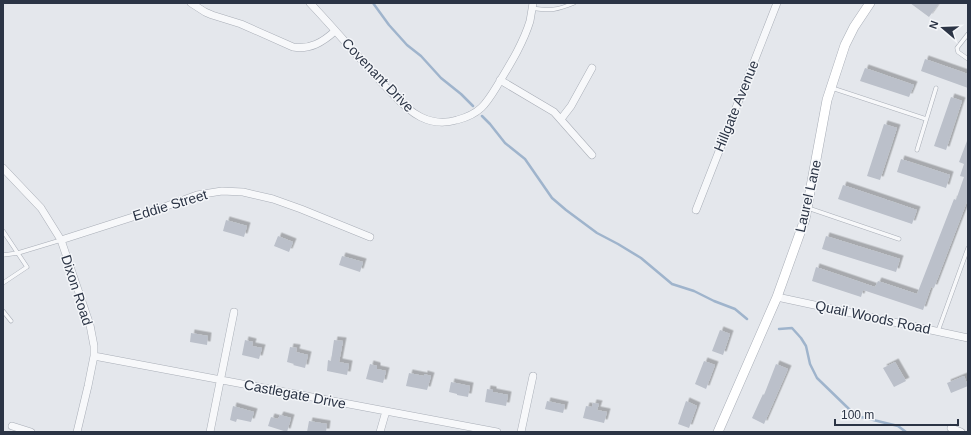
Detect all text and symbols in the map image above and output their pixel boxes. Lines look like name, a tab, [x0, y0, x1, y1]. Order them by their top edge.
north arrow	[923, 8, 963, 48]
text: N	[927, 19, 941, 30]
street label: Covenant Drive	[339, 35, 417, 115]
street label: Hillgate Avenue	[710, 58, 762, 154]
street label: Laurel Lane	[792, 158, 824, 234]
street label: Eddie Street	[131, 186, 209, 224]
street label: Dixon Road	[58, 253, 96, 327]
street label: Quail Woods Road	[814, 297, 932, 337]
street label: Castlegate Drive	[243, 376, 348, 412]
scale bar	[835, 401, 958, 427]
text: 100 m	[841, 408, 874, 422]

